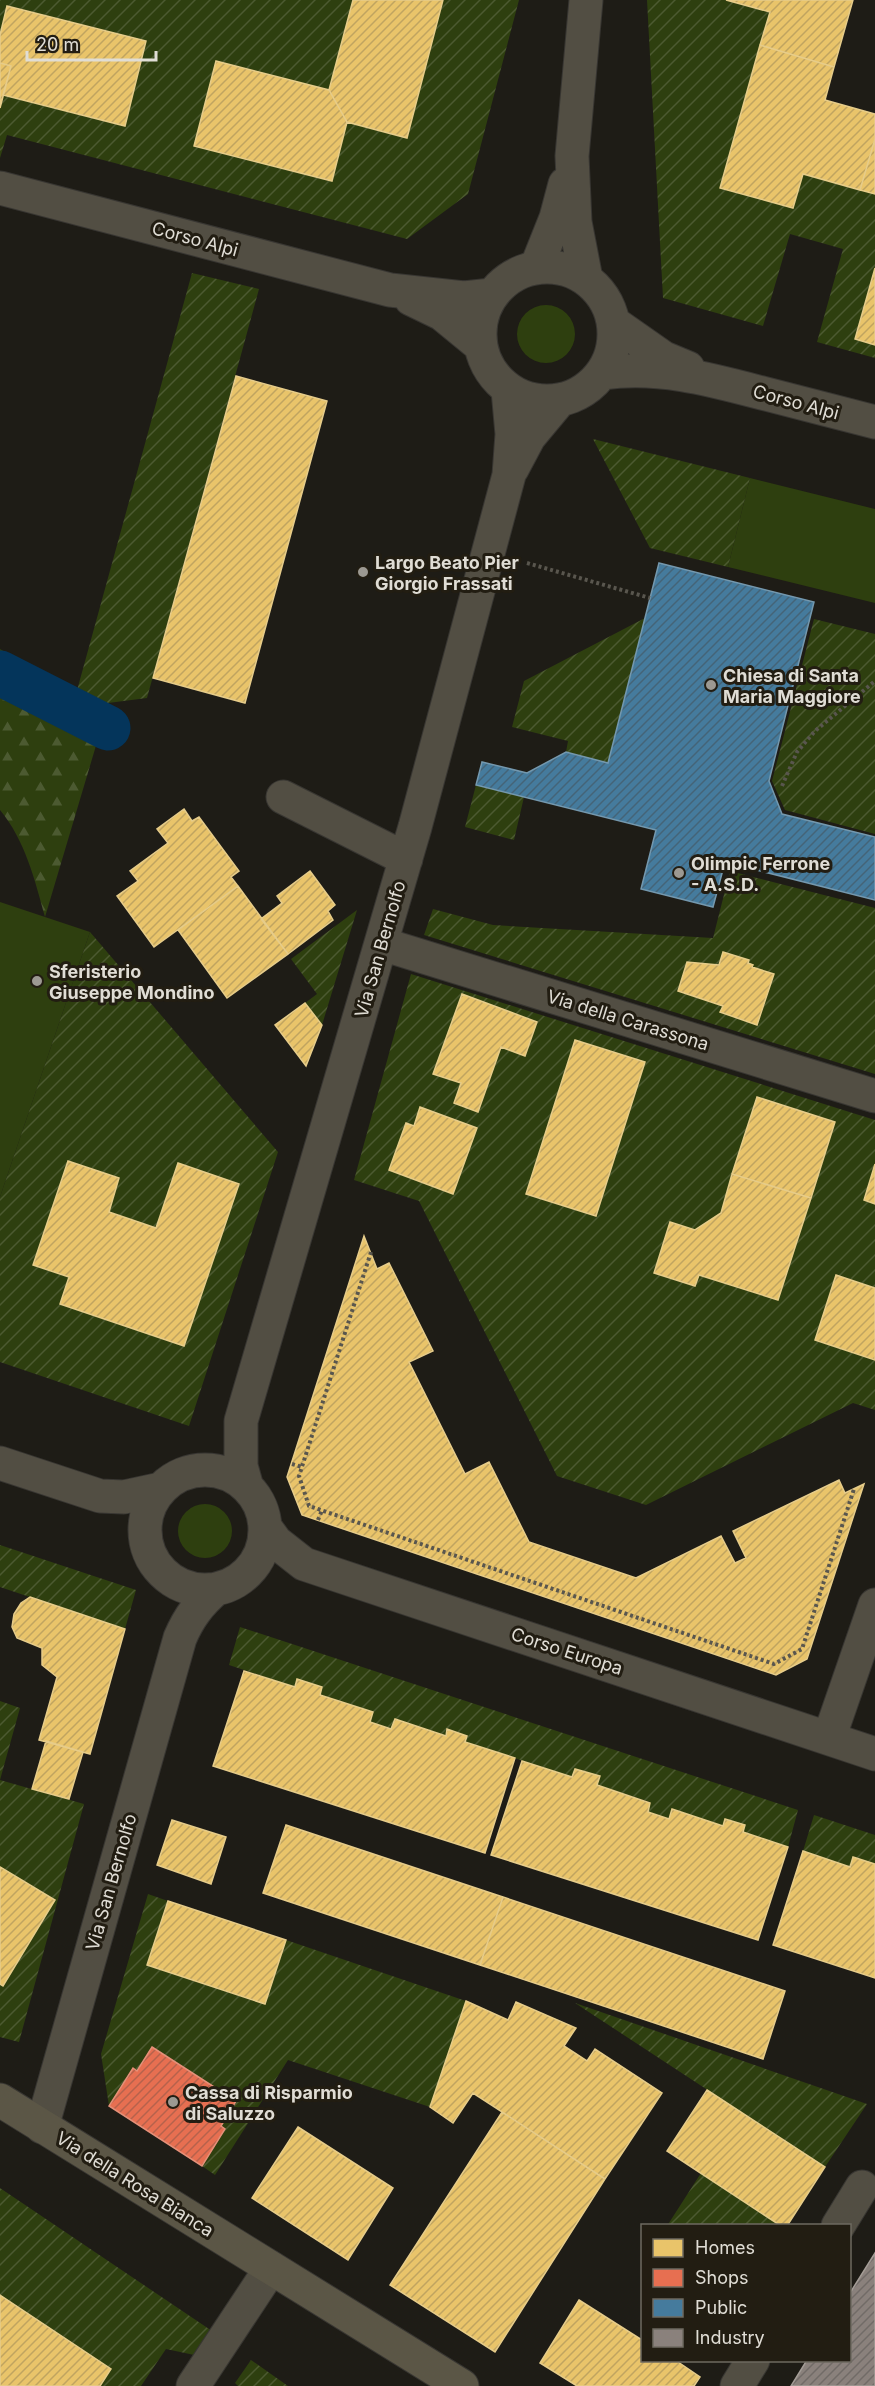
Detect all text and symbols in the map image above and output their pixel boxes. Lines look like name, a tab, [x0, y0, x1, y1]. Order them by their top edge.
scale bar	[27, 24, 156, 62]
text: 20 m	[36, 34, 79, 55]
street label: Corso Alpi	[150, 217, 240, 261]
street label: Corso Alpi	[751, 380, 841, 424]
place label: Largo Beato Pier Giorgio Frassati	[375, 552, 519, 594]
marker: Largo Beato Pier Giorgio Frassati	[356, 565, 370, 579]
place label: Chiesa di Santa Maria Maggiore	[723, 665, 861, 707]
marker: Chiesa di Santa Maria Maggiore	[704, 678, 718, 692]
place label: Olimpic Ferrone - A.S.D.	[691, 853, 830, 895]
marker: Olimpic Ferrone - A.S.D.	[672, 866, 686, 880]
street label: Via San Bernolfo	[350, 878, 410, 1020]
place label: Sferisterio Giuseppe Mondino	[49, 961, 215, 1003]
marker: Sferisterio Giuseppe Mondino	[30, 974, 44, 988]
street label: Via della Carassona	[545, 985, 711, 1055]
street label: Corso Europa	[509, 1623, 625, 1679]
street label: Via San Bernolfo	[81, 1811, 141, 1953]
place label: Cassa di Risparmio di Saluzzo	[185, 2082, 353, 2124]
marker: Cassa di Risparmio di Saluzzo	[166, 2095, 180, 2109]
street label: Via della Rosa Bianca	[52, 2127, 218, 2241]
legend	[641, 2224, 851, 2362]
text: Homes	[695, 2237, 755, 2258]
text: Shops	[695, 2267, 749, 2288]
text: Public	[695, 2297, 747, 2318]
text: Industry	[695, 2327, 765, 2348]

